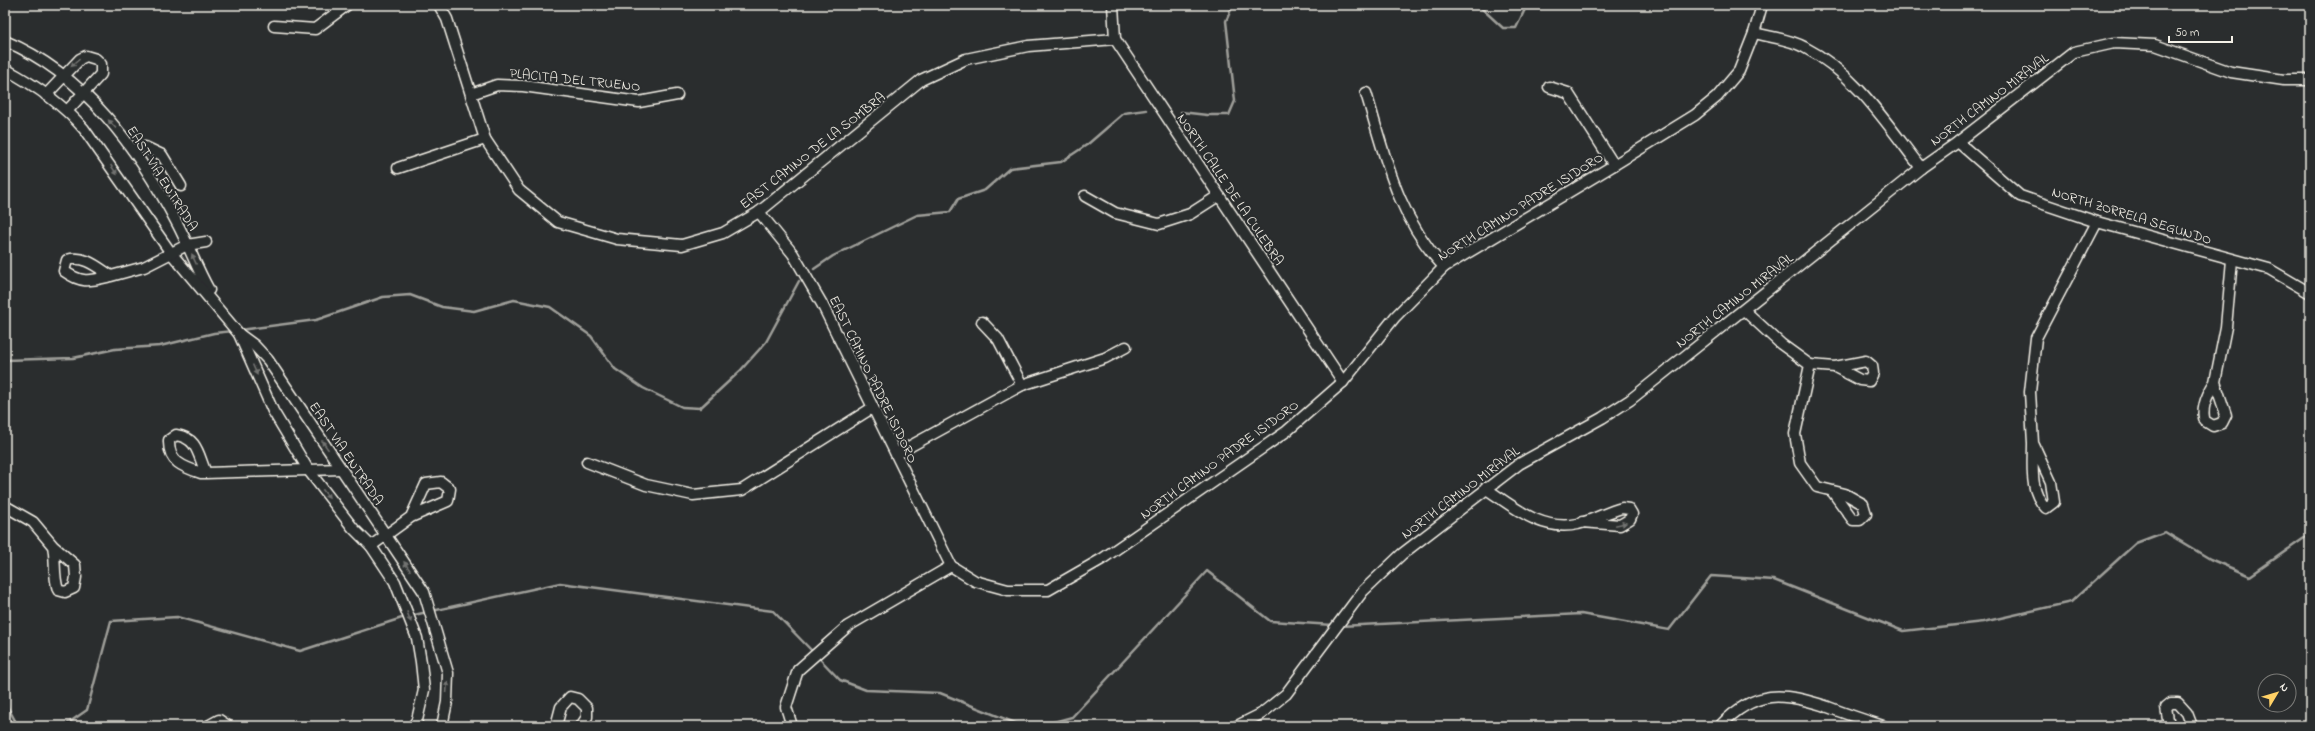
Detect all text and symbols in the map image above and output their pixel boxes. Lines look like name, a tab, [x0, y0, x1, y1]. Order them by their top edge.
scale bar	[2169, 18, 2232, 44]
text: 50 m	[2175, 24, 2199, 42]
street label: NORTH CAMINO MIRAVAL	[1926, 48, 2054, 152]
one-way arrow	[70, 59, 80, 68]
street label: PLACITA DEL TRUENO	[508, 63, 641, 98]
street label: EAST CAMINO DE LA SOMBRA	[736, 88, 890, 215]
street label: NORTH CALLE DE LA CULEBRA	[1171, 110, 1289, 270]
one-way arrow	[107, 119, 117, 129]
street label: EAST VIA ENTRADA	[121, 122, 203, 236]
street label: NORTH CAMINO PADRE ISIDORO	[1434, 148, 1608, 267]
one-way arrow	[110, 165, 118, 175]
street label: NORTH ZORRELA SEGUNDO	[2049, 182, 2214, 251]
street label: NORTH CAMINO MIRAVAL	[1672, 248, 1799, 354]
one-way arrow	[190, 253, 197, 265]
street label: EAST CAMINO PADRE ISIDORO	[823, 292, 922, 467]
one-way arrow	[252, 364, 258, 375]
street label: NORTH CAMINO PADRE ISIDORO	[1136, 395, 1304, 525]
street label: EAST VIA ENTRADA	[303, 398, 388, 510]
one-way arrow	[321, 440, 329, 450]
street label: NORTH CAMINO MIRAVAL	[1397, 441, 1525, 545]
one-way arrow	[322, 489, 330, 500]
one-way arrow	[1614, 520, 1627, 526]
one-way arrow	[404, 561, 412, 571]
one-way arrow	[406, 611, 412, 623]
north arrow	[2257, 673, 2297, 713]
text: N	[2275, 680, 2293, 695]
one-way arrow	[444, 681, 451, 694]

